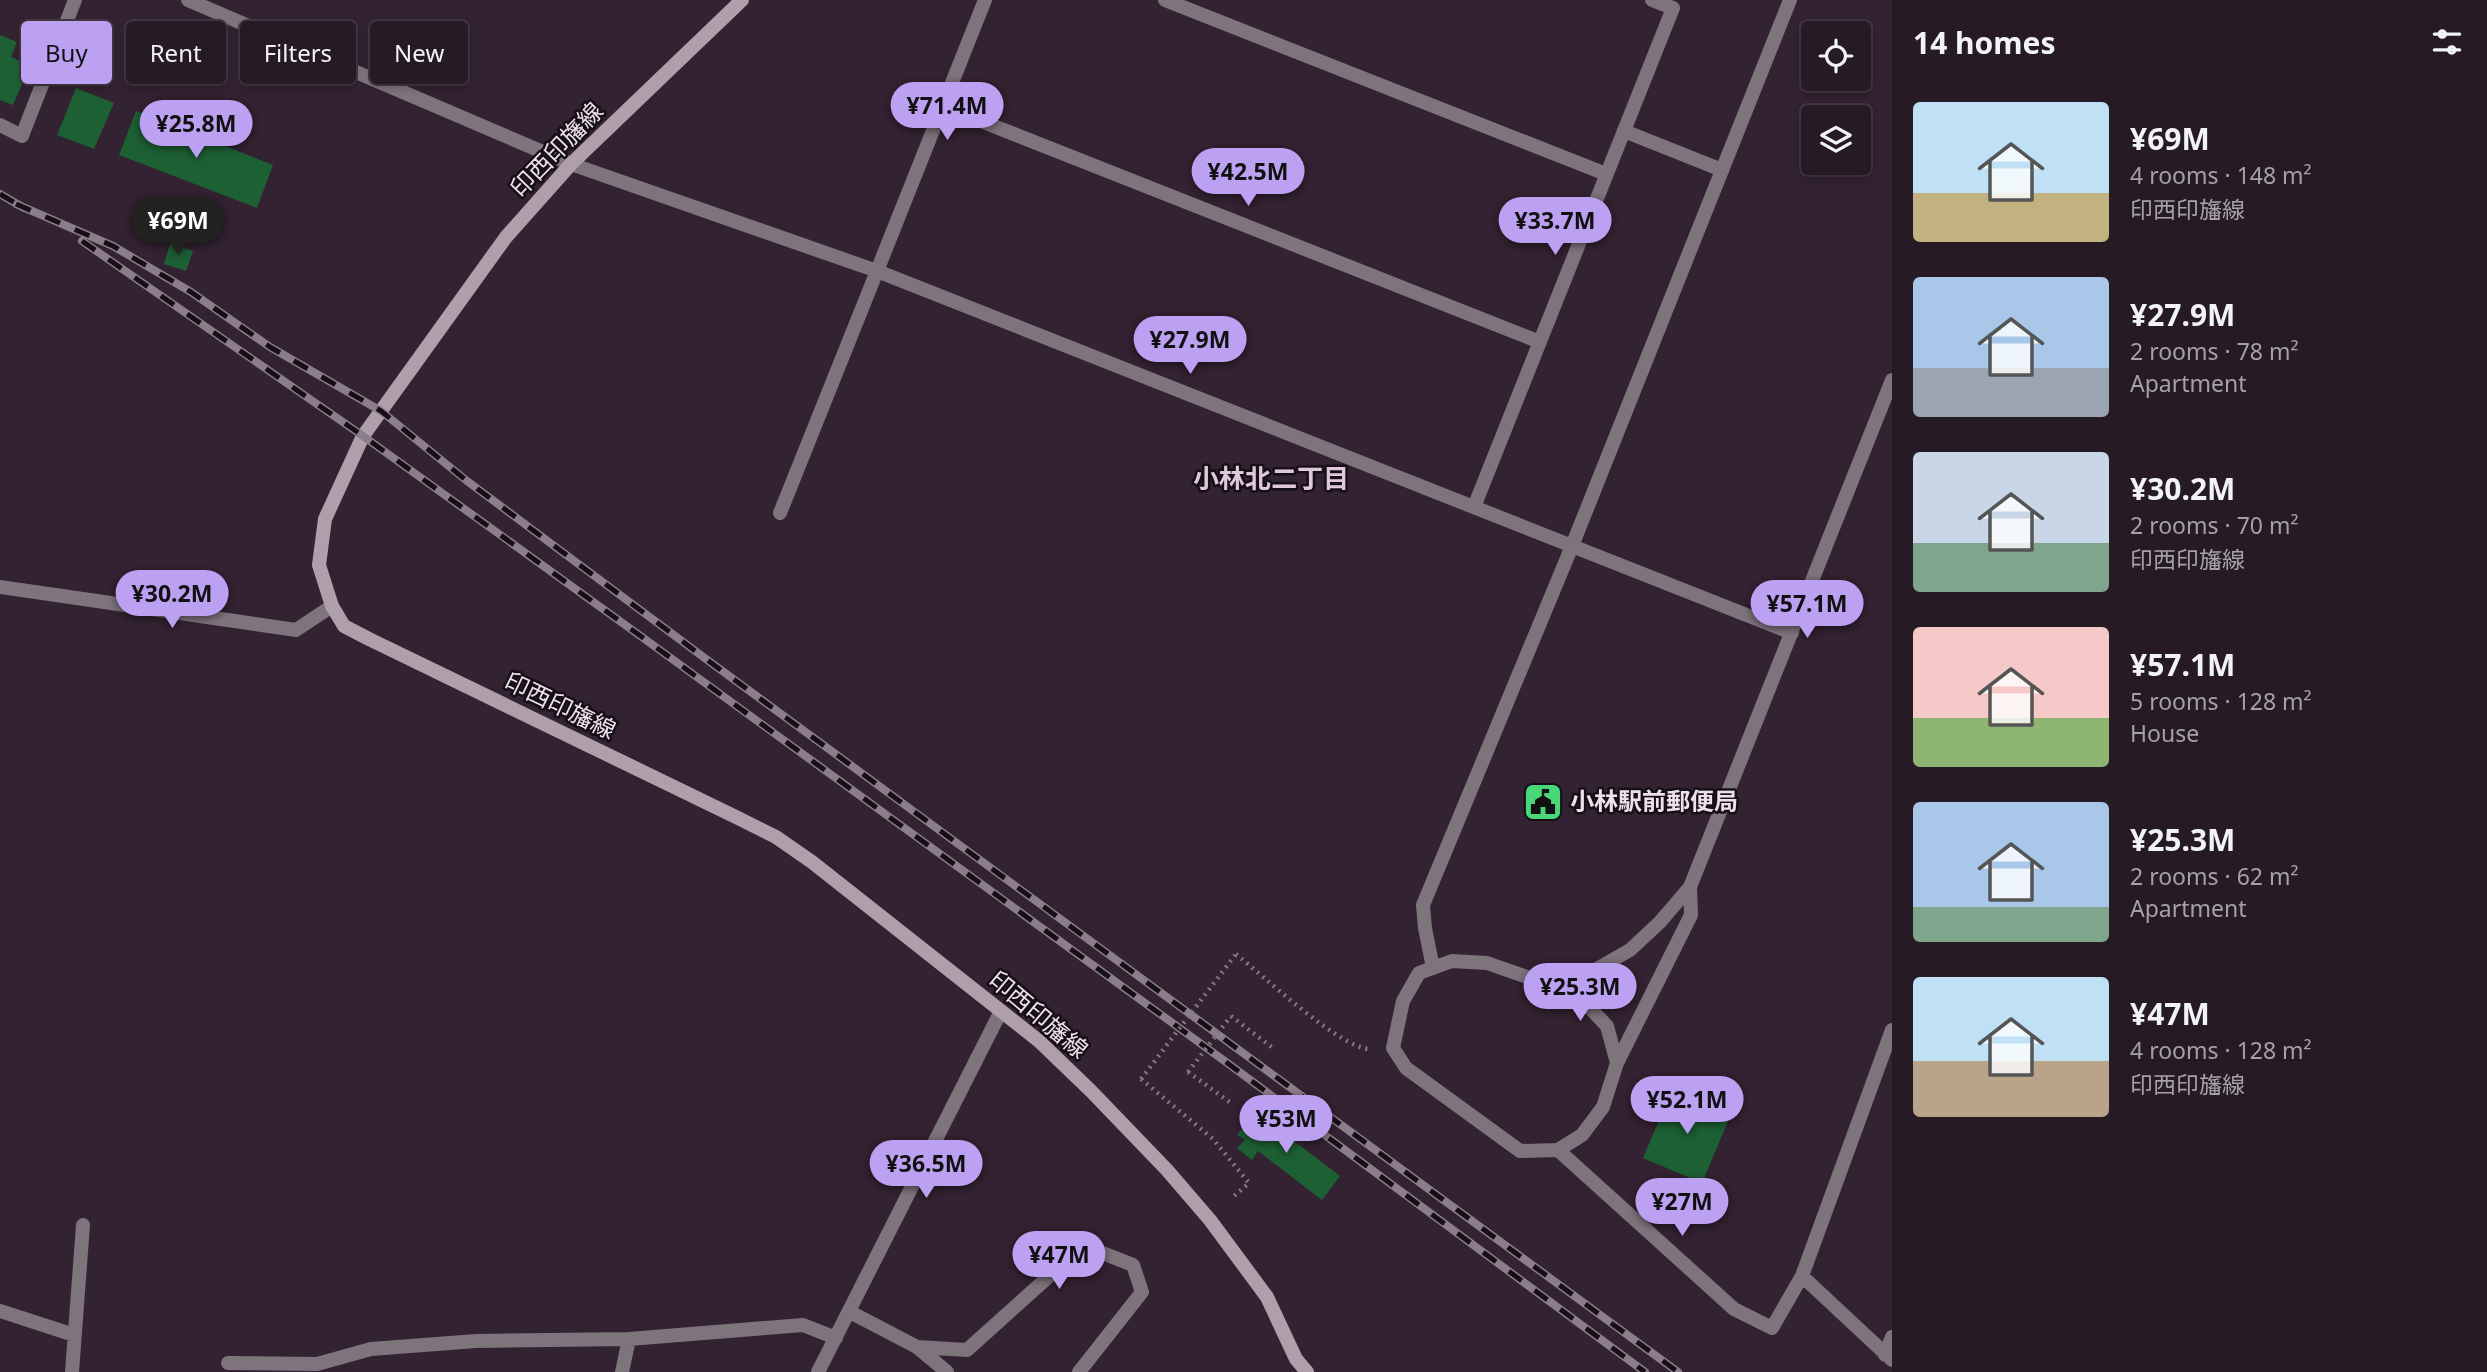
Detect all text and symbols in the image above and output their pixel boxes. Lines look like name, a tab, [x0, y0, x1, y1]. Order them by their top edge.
chip: Buy	[21, 21, 112, 84]
chip: Rent	[126, 21, 226, 84]
chip: Filters	[240, 21, 356, 84]
chip: New	[370, 21, 468, 84]
map controls	[1801, 21, 1871, 175]
button: locate	[1801, 21, 1871, 91]
text: 14 homes	[1913, 22, 2056, 63]
icon: filters	[2428, 23, 2466, 61]
pin: ¥71.4M	[890, 82, 1004, 142]
text: ¥71.4M	[907, 89, 987, 121]
street label: 印西印旛線	[502, 94, 609, 204]
pin: ¥25.8M	[139, 100, 253, 160]
button: layers	[1801, 105, 1871, 175]
text: ¥25.8M	[156, 107, 236, 139]
text: ¥69M	[2130, 118, 2210, 159]
icon: home	[1969, 130, 2053, 214]
pin: ¥42.5M	[1191, 148, 1305, 208]
text: ¥42.5M	[1208, 155, 1288, 187]
text: 4 rooms · 148 m²	[2130, 159, 2312, 191]
text: 印西印旛線	[2130, 193, 2245, 225]
pin: ¥69M	[137, 198, 219, 257]
pin: ¥33.7M	[1498, 198, 1612, 257]
text: ¥69M	[147, 204, 209, 236]
text: ¥33.7M	[1515, 204, 1595, 236]
text: ¥27.9M	[2130, 294, 2235, 335]
icon: home	[1969, 305, 2053, 389]
pin: ¥27.9M	[1133, 316, 1247, 376]
text: ¥27.9M	[1150, 323, 1230, 355]
text: 2 rooms · 78 m²	[2130, 335, 2299, 367]
text: Apartment	[2130, 367, 2247, 399]
district label: 小林北二丁目	[1193, 460, 1349, 496]
text: ¥30.2M	[2130, 468, 2235, 509]
icon: home	[1969, 480, 2053, 564]
text: 2 rooms · 70 m²	[2130, 509, 2299, 541]
text: 印西印旛線	[2130, 543, 2245, 575]
pin: ¥30.2M	[115, 570, 229, 630]
text: ¥30.2M	[132, 577, 212, 609]
pin: ¥57.1M	[1750, 580, 1864, 640]
text: ¥57.1M	[1767, 587, 1847, 619]
text: ¥57.1M	[2130, 644, 2235, 685]
icon: home	[1969, 655, 2053, 739]
street label: 印西印旛線	[499, 664, 622, 746]
text: 5 rooms · 128 m²	[2130, 685, 2312, 717]
text: House	[2130, 717, 2199, 749]
public building icon: 小林駅前郵便局	[1522, 781, 1564, 823]
place label: 小林駅前郵便局	[1570, 784, 1738, 817]
text: ¥25.3M	[2130, 819, 2235, 860]
icon: home	[1969, 830, 2053, 914]
text: 2 rooms · 62 m²	[2130, 860, 2299, 892]
text: Apartment	[2130, 892, 2247, 924]
street label: 印西印旛線	[982, 963, 1096, 1065]
pin: ¥25.3M	[1523, 964, 1637, 1023]
text: ¥25.3M	[1540, 970, 1620, 1002]
text: ¥47M	[2130, 993, 2210, 1034]
icon: home	[1969, 1005, 2053, 1089]
text: 4 rooms · 128 m²	[2130, 1034, 2312, 1066]
text: 印西印旛線	[2130, 1068, 2245, 1100]
pin: ¥52.1M	[1630, 1076, 1744, 1136]
text: ¥52.1M	[1647, 1083, 1727, 1115]
pin: ¥53M	[1245, 1096, 1327, 1155]
text: ¥53M	[1255, 1102, 1317, 1134]
pin: ¥36.5M	[869, 1140, 983, 1200]
text: ¥36.5M	[886, 1147, 966, 1179]
pin: ¥27M	[1641, 1178, 1723, 1238]
text: ¥27M	[1651, 1185, 1713, 1217]
pin: ¥47M	[1018, 1232, 1100, 1291]
text: ¥47M	[1028, 1238, 1090, 1270]

